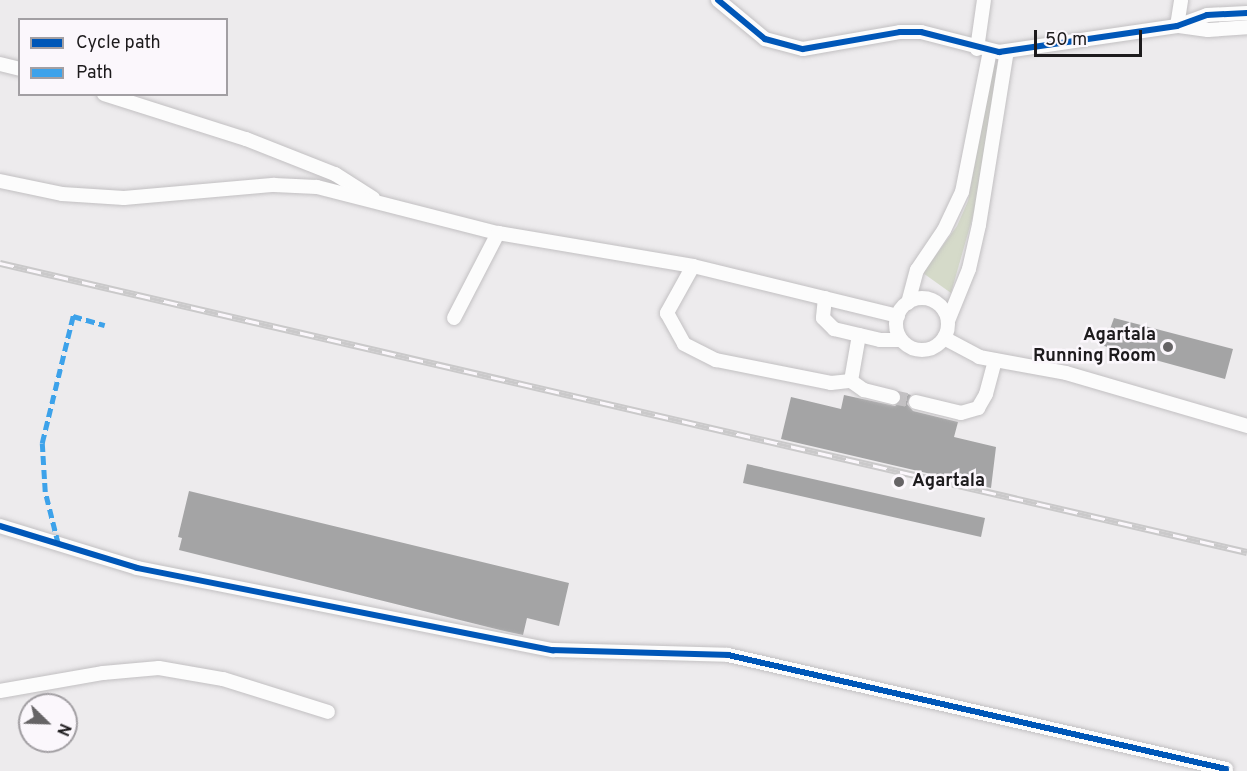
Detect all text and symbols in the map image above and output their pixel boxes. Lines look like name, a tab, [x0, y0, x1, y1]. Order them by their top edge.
legend	[18, 18, 228, 96]
scale bar	[1037, 18, 1145, 56]
text: 50 m	[1045, 29, 1087, 52]
text: Cycle path	[76, 32, 161, 55]
text: Path	[76, 62, 113, 85]
place label: Agartala Running Room	[1033, 326, 1156, 368]
marker: Agartala Running Room	[1161, 340, 1175, 354]
place label: Agartala	[912, 471, 985, 493]
marker: Agartala	[890, 473, 908, 491]
north arrow	[18, 693, 78, 753]
text: N	[51, 720, 74, 738]

